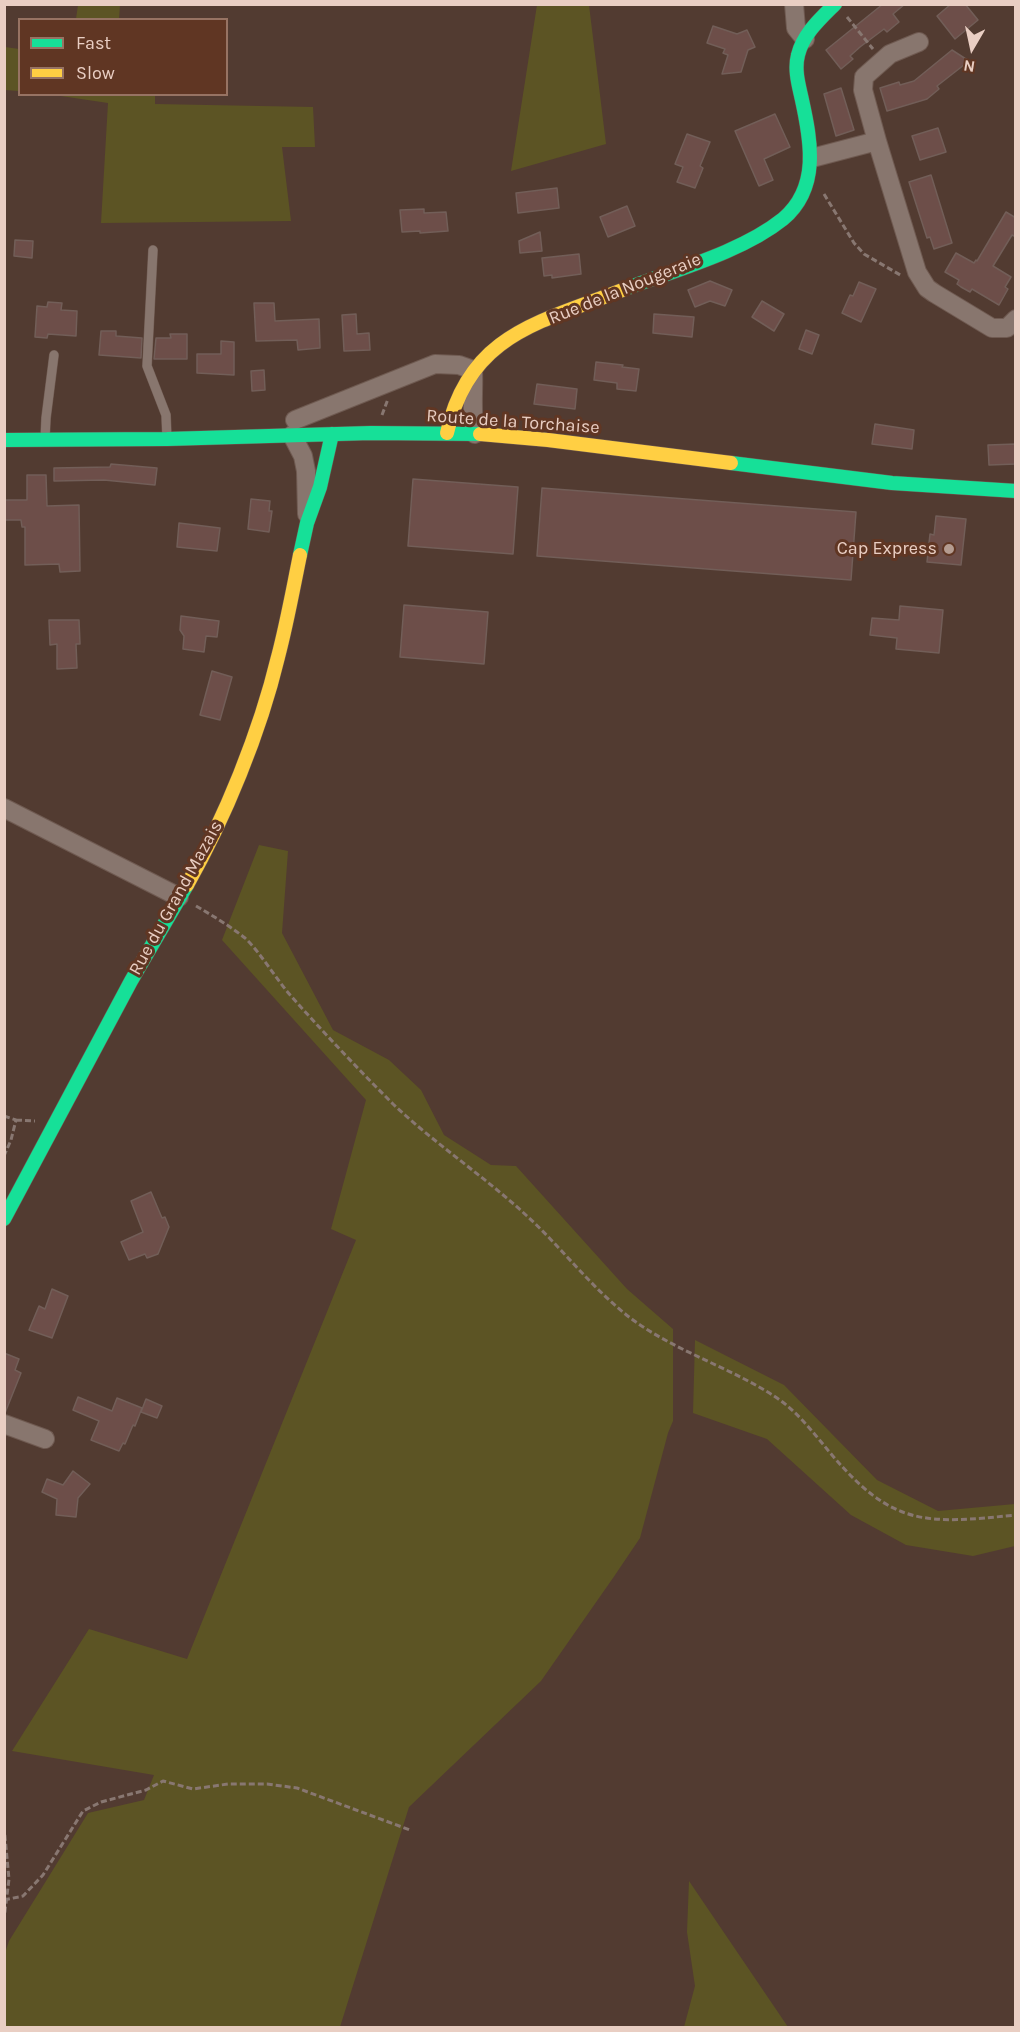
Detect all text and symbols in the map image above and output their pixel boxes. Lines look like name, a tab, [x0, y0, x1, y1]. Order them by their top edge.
legend	[18, 18, 228, 96]
north arrow	[942, 18, 1002, 78]
text: Fast	[76, 32, 111, 54]
text: N	[962, 56, 976, 77]
text: Slow	[76, 62, 115, 84]
street label: Rue de la Nougeraie	[546, 249, 704, 329]
street label: Route de la Torchaise	[426, 405, 600, 439]
place label: Cap Express	[837, 538, 937, 560]
marker: Cap Express	[942, 542, 956, 556]
street label: Rue du Grand Mazais	[124, 817, 228, 979]

